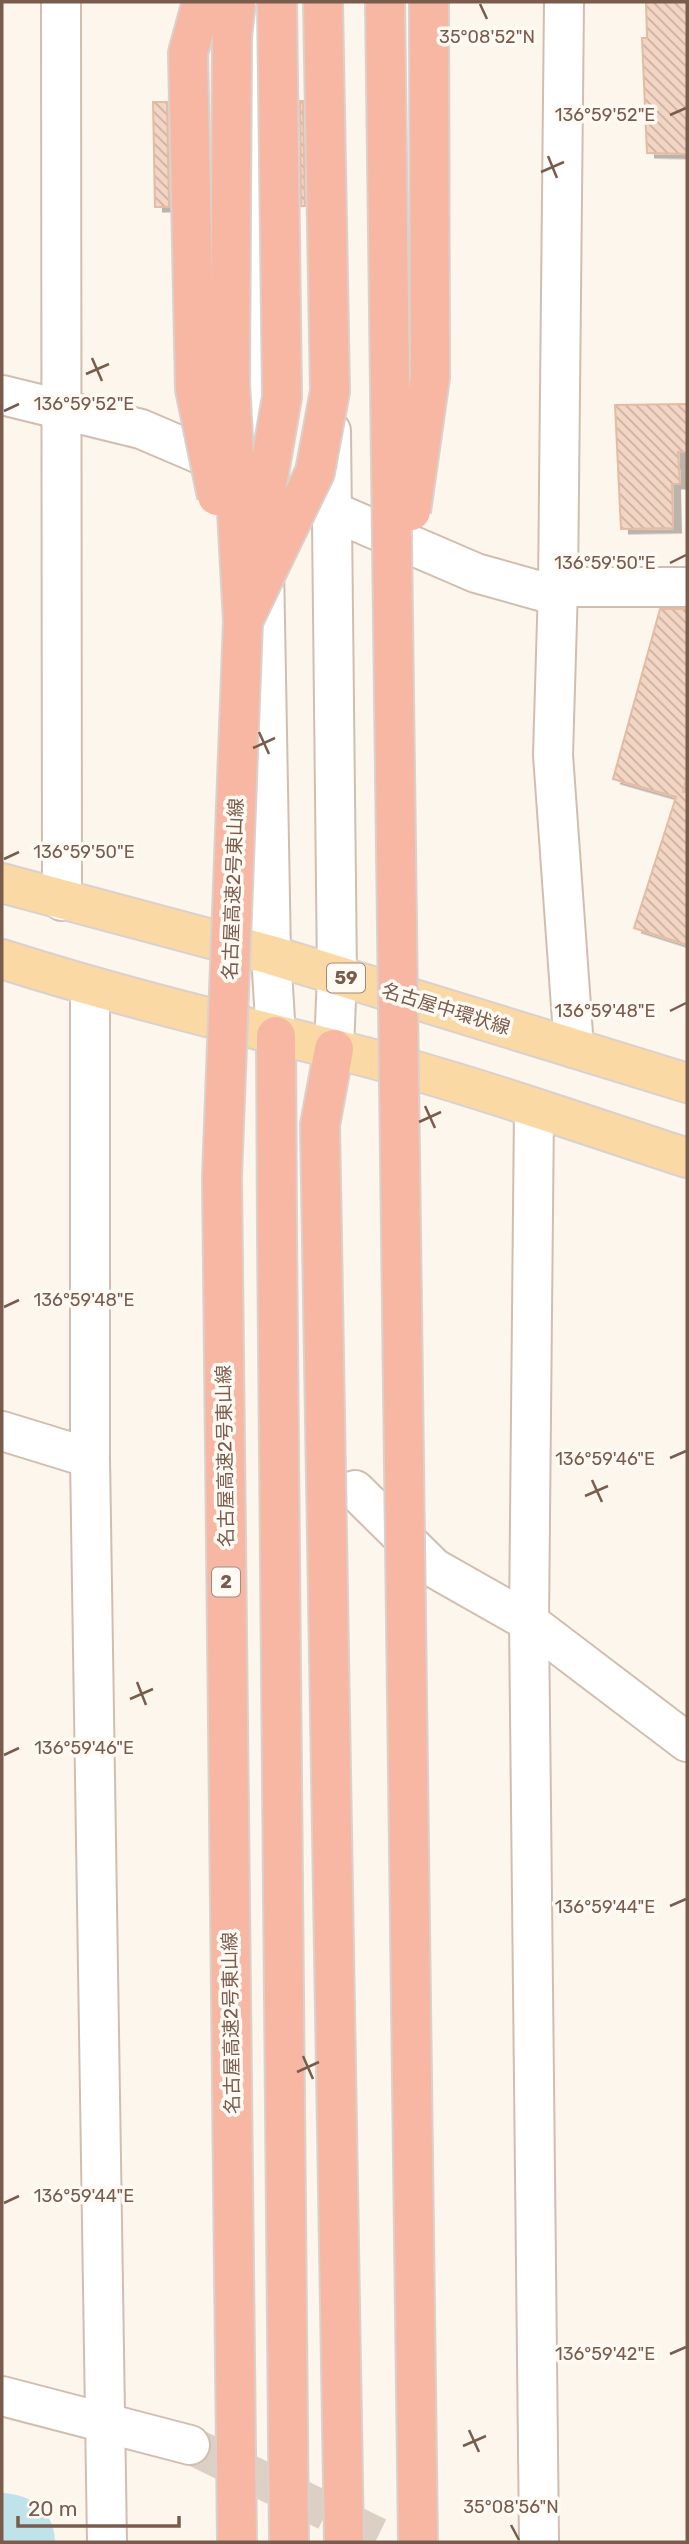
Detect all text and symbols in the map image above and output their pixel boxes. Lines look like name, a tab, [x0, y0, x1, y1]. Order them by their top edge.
text: 35°08'52"N	[439, 26, 535, 48]
text: 136°59'52"E	[555, 104, 655, 126]
text: 136°59'52"E	[34, 393, 134, 415]
text: 136°59'50"E	[554, 552, 656, 574]
street label: 名古屋高速2号東山線	[218, 798, 248, 980]
text: 136°59'50"E	[33, 841, 135, 863]
road number: 59	[327, 964, 365, 993]
street label: 名古屋中環状線	[379, 979, 513, 1039]
text: 136°59'48"E	[555, 1000, 655, 1022]
text: 136°59'48"E	[34, 1289, 134, 1311]
street label: 名古屋高速2号東山線	[212, 1365, 238, 1547]
text: 136°59'46"E	[555, 1448, 655, 1470]
road number: 2	[212, 1568, 240, 1596]
text: 136°59'46"E	[34, 1737, 134, 1759]
text: 136°59'44"E	[555, 1896, 655, 1918]
street label: 名古屋高速2号東山線	[218, 1932, 244, 2114]
text: 136°59'44"E	[34, 2185, 134, 2207]
text: 136°59'42"E	[555, 2343, 655, 2365]
scale bar	[18, 2484, 178, 2528]
text: 20 m	[28, 2496, 77, 2521]
text: 35°08'56"N	[463, 2496, 559, 2518]

